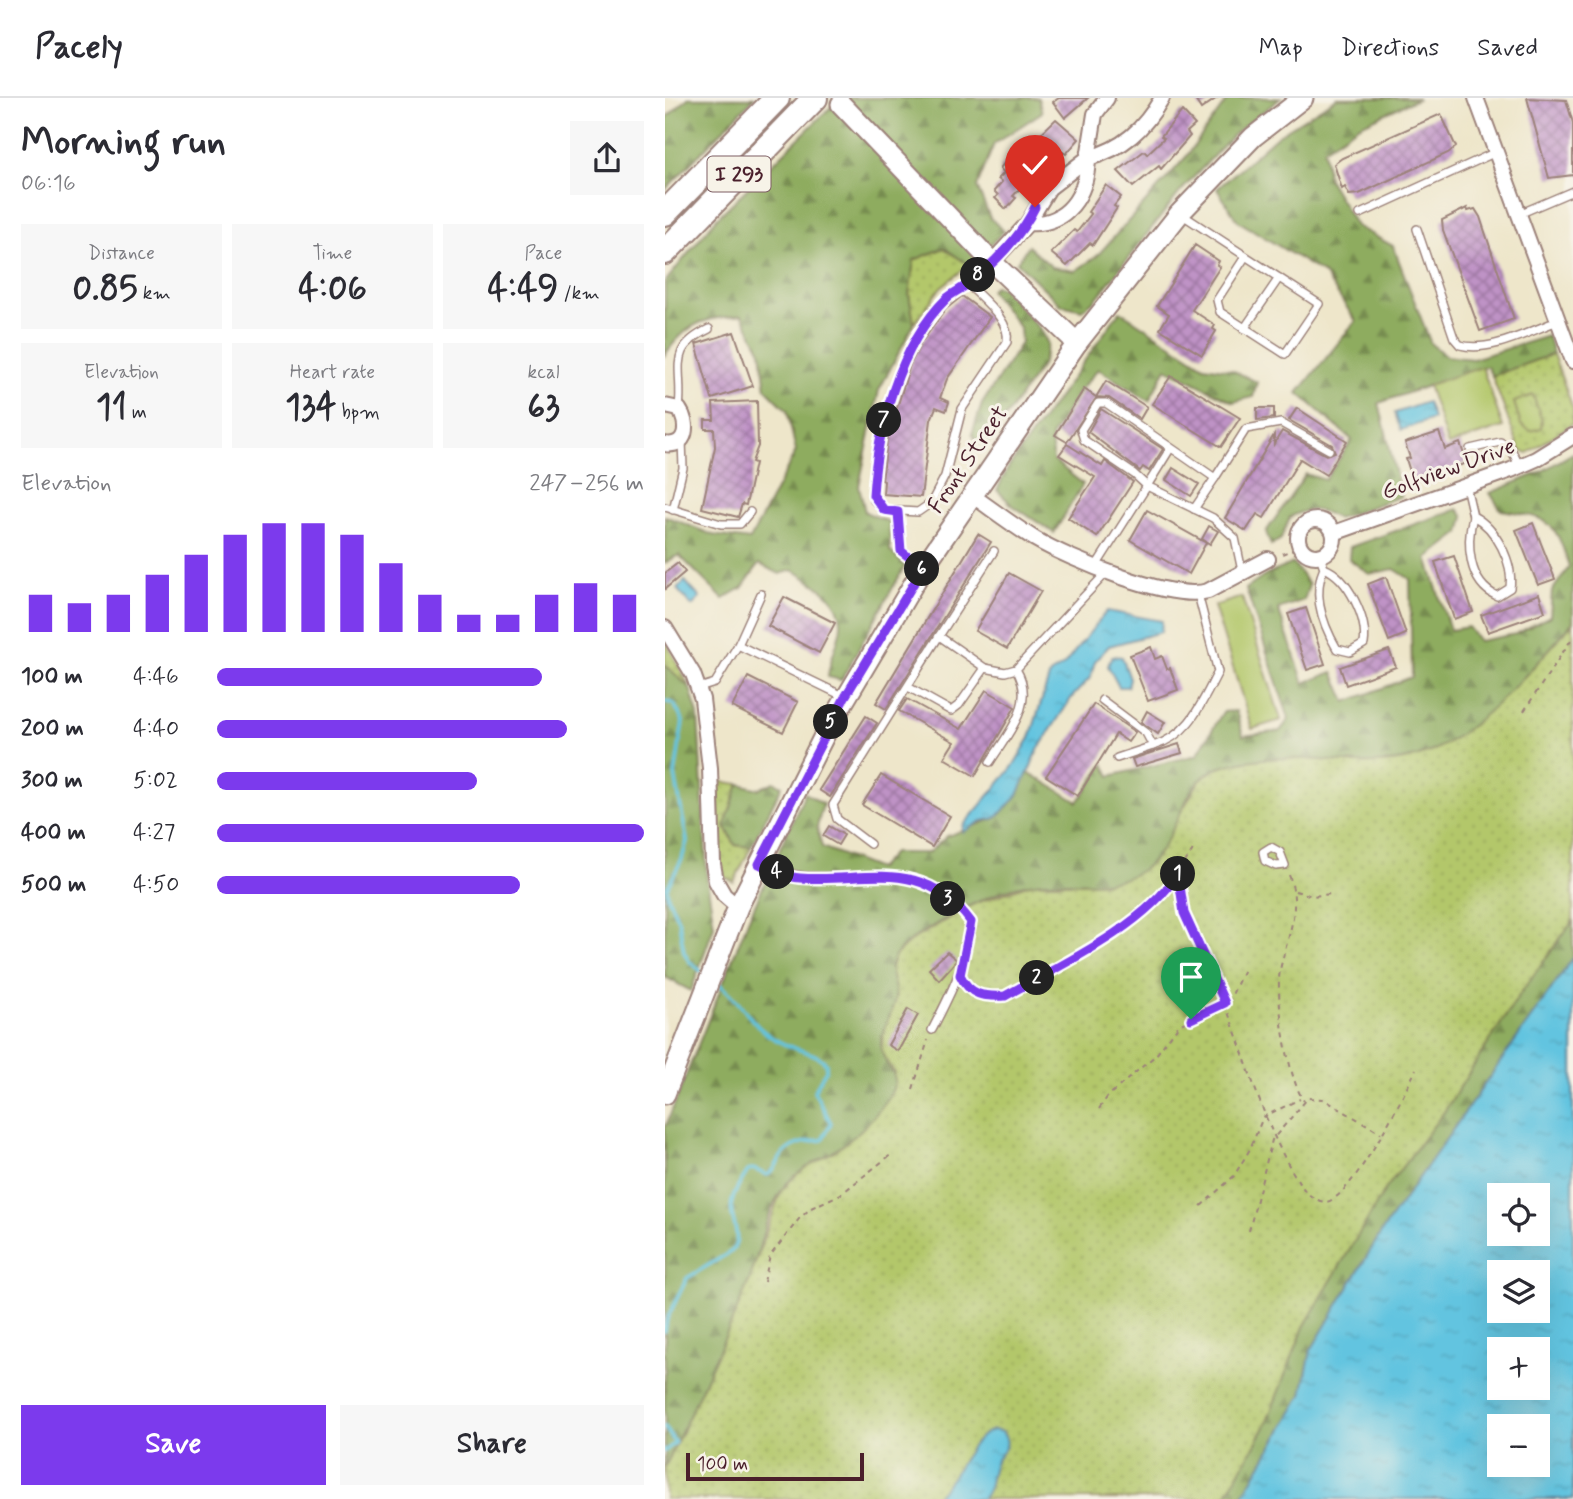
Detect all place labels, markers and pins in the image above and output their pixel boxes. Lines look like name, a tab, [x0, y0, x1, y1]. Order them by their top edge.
pin	[1005, 135, 1065, 207]
pin: 8	[961, 258, 995, 292]
pin: 7	[867, 402, 901, 438]
pin: 6	[905, 552, 939, 587]
pin: 5	[813, 704, 849, 740]
pin: 4	[759, 854, 795, 890]
pin: 1	[1161, 856, 1195, 892]
pin: 3	[931, 882, 965, 916]
pin	[1161, 947, 1221, 1019]
pin: 2	[1019, 960, 1055, 996]

